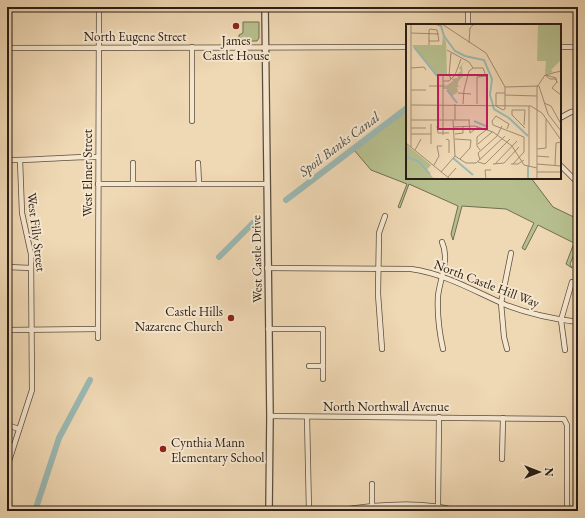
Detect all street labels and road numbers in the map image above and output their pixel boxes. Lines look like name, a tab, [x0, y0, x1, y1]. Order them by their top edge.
street label: North Eugene Street	[84, 28, 186, 45]
street label: West Elmer Street	[79, 129, 96, 217]
street label: West Filly Street	[23, 192, 50, 273]
street label: West Castle Drive	[247, 215, 266, 303]
street label: North Castle Hill Way	[432, 255, 542, 312]
street label: North Northwall Avenue	[323, 398, 449, 415]

